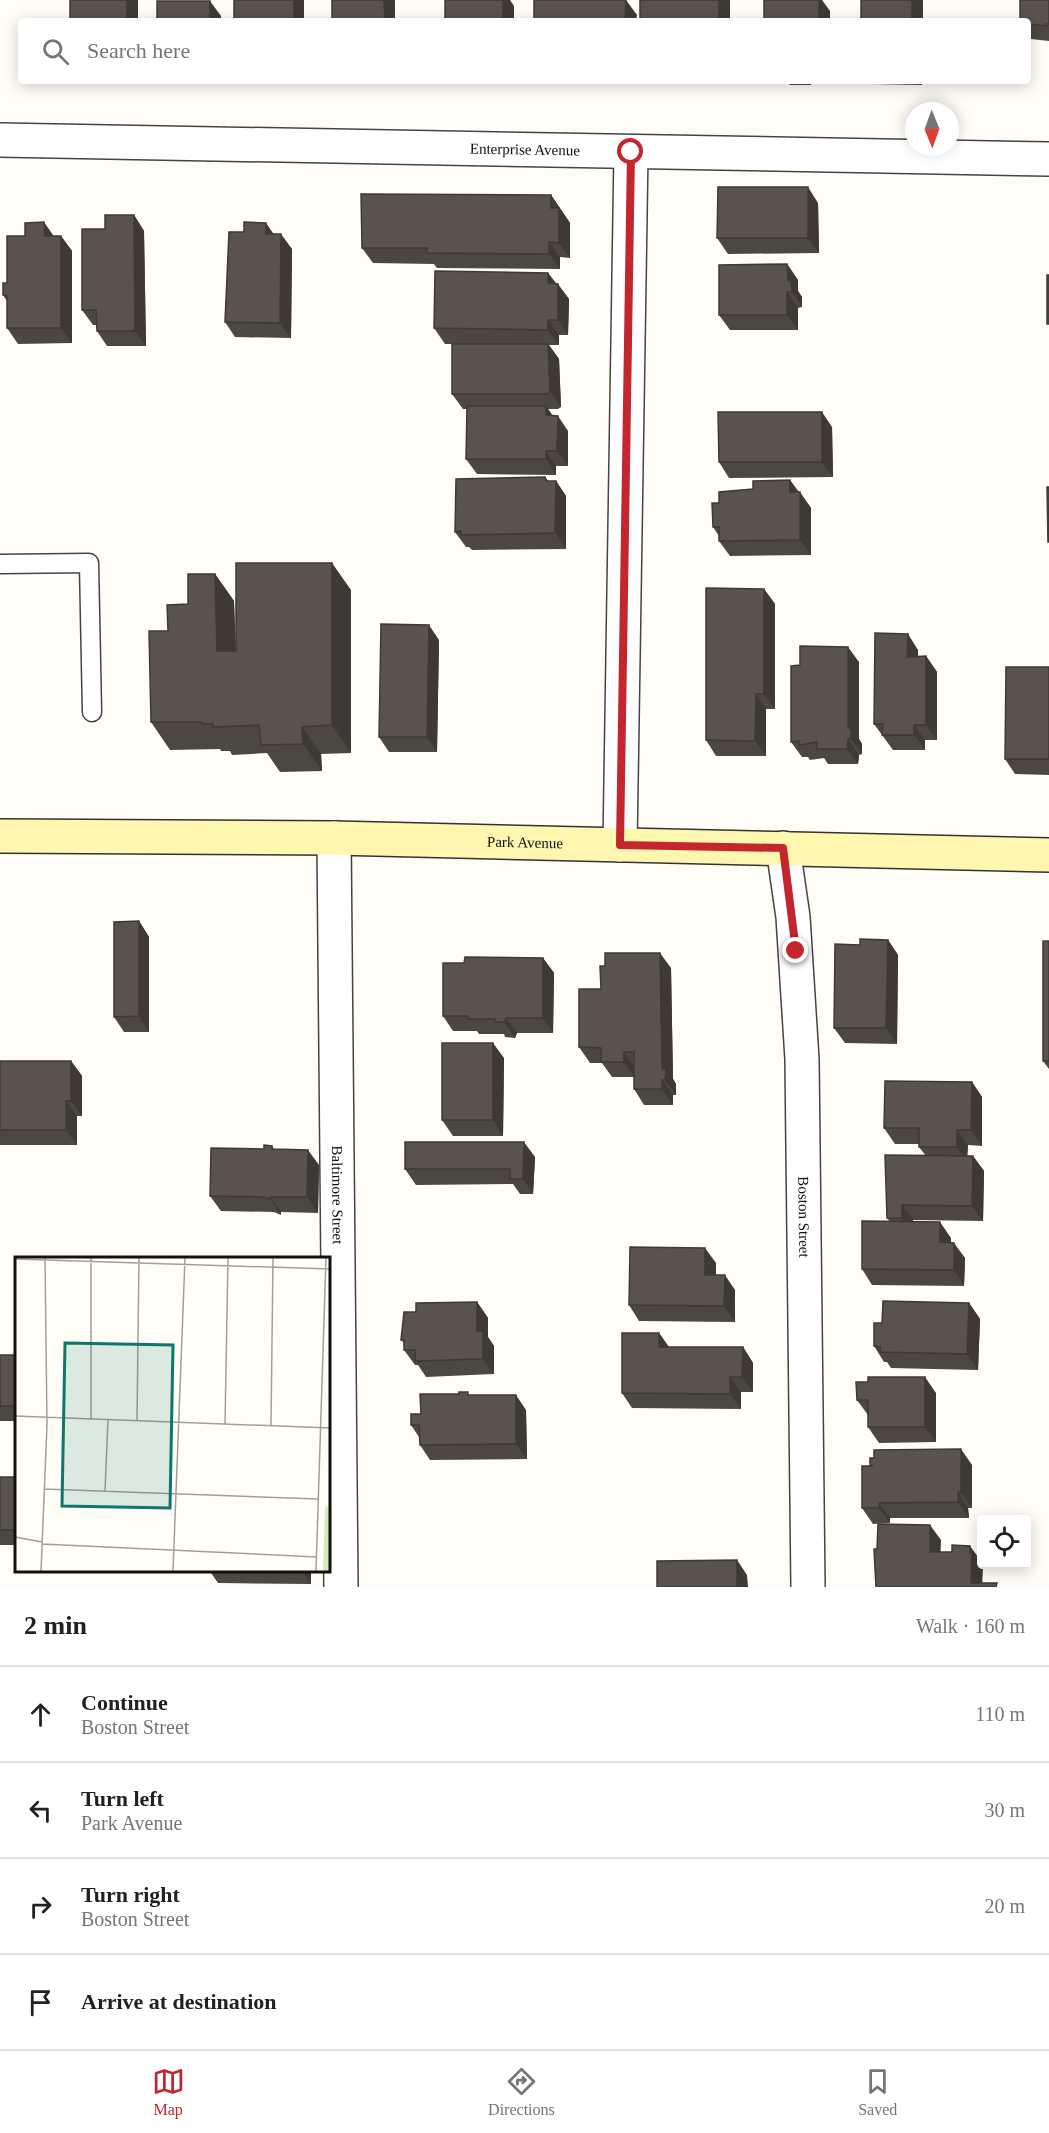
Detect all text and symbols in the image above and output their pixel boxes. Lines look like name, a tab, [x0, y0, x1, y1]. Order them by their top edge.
search box	[18, 18, 1031, 84]
icon: search	[39, 35, 72, 68]
text: Search here	[87, 38, 190, 63]
north arrow	[905, 102, 959, 156]
route start	[617, 138, 643, 164]
street label: Enterprise Avenue	[470, 141, 580, 159]
street label: Park Avenue	[487, 834, 563, 851]
route end	[782, 937, 808, 963]
street label: Baltimore Street	[329, 1145, 346, 1245]
street label: Boston Street	[795, 1176, 812, 1259]
inset map	[15, 1257, 330, 1572]
map controls	[977, 1515, 1031, 1569]
button: locate	[977, 1515, 1031, 1569]
text: 2 min	[24, 1611, 87, 1640]
text: Walk · 160 m	[916, 1615, 1025, 1637]
text: Continue	[81, 1690, 168, 1715]
icon: ahead	[24, 1698, 57, 1731]
text: 110 m	[975, 1703, 1025, 1725]
text: Boston Street	[81, 1716, 189, 1738]
text: Turn left	[81, 1786, 164, 1811]
icon: left	[24, 1794, 57, 1827]
text: 30 m	[984, 1799, 1025, 1821]
text: Park Avenue	[81, 1812, 182, 1834]
text: Turn right	[81, 1882, 180, 1907]
icon: right	[24, 1890, 57, 1923]
text: 20 m	[984, 1895, 1025, 1917]
text: Boston Street	[81, 1908, 189, 1930]
icon: arrive	[24, 1986, 57, 2019]
text: Arrive at destination	[81, 1989, 277, 2014]
tab: Map	[152, 2065, 185, 2119]
tab: Directions	[488, 2065, 555, 2119]
tab: Saved	[858, 2065, 897, 2119]

